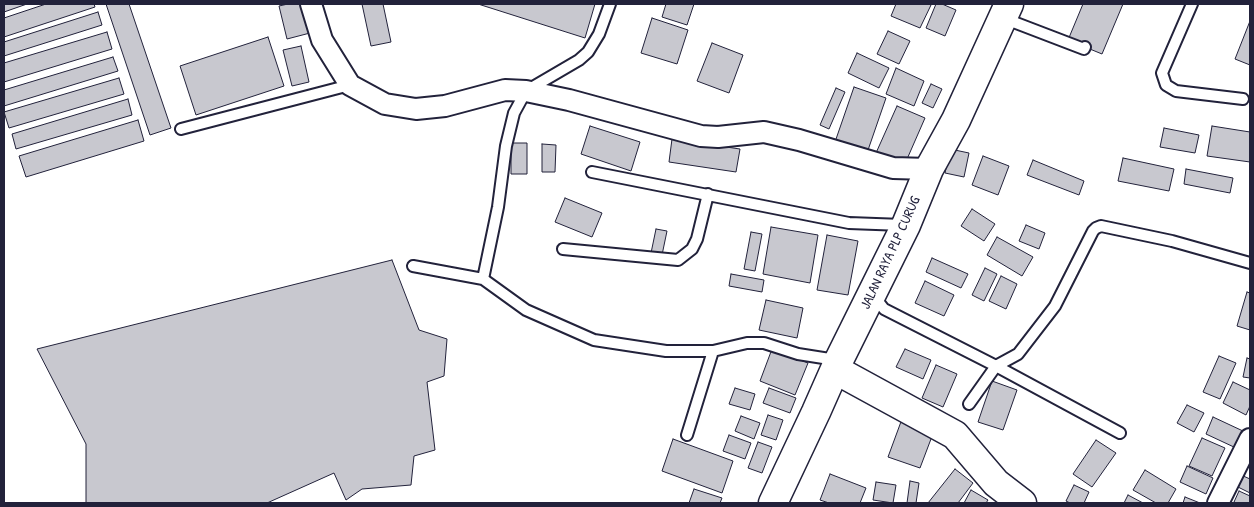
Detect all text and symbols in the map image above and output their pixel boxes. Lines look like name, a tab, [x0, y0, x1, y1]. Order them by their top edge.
street label: JALAN RAYA PLP CURUG	[858, 194, 924, 312]

